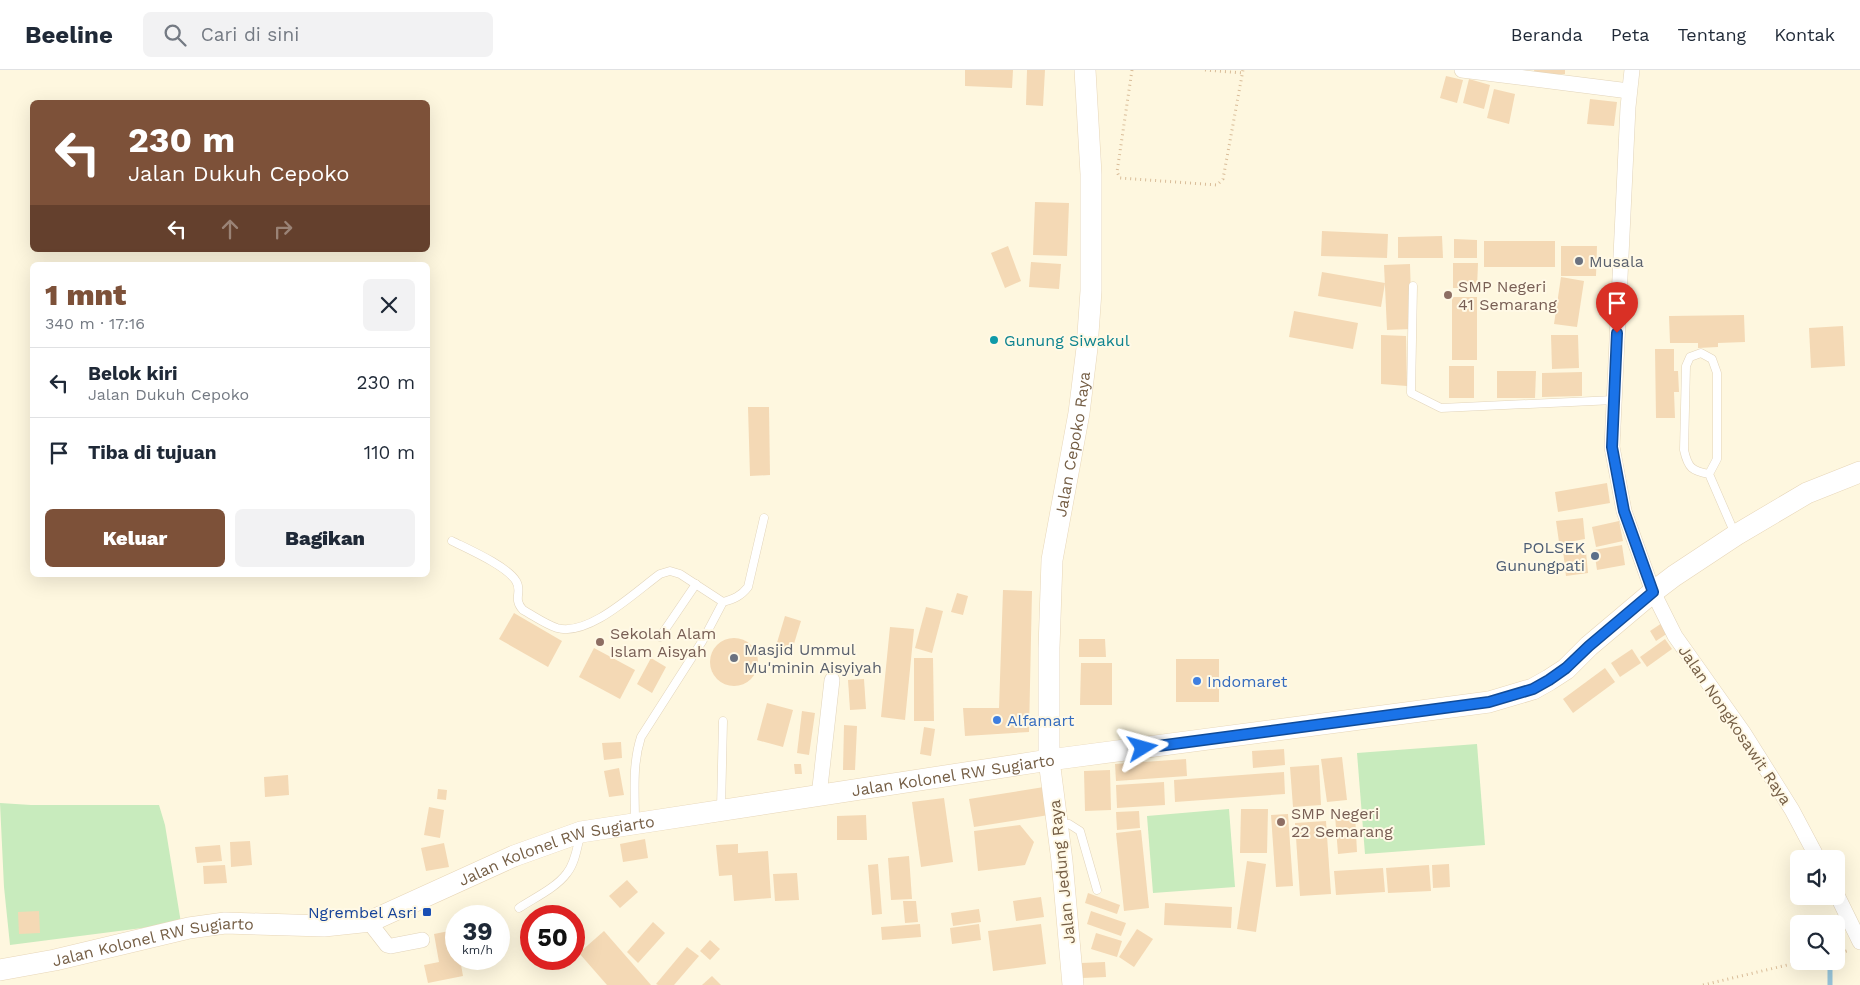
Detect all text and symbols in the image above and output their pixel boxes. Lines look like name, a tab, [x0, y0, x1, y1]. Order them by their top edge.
search box	[143, 12, 493, 57]
text: Beeline	[25, 21, 113, 49]
icon: search	[161, 21, 189, 49]
text: Cari di sini	[201, 23, 299, 46]
text: Beranda	[1511, 24, 1583, 45]
text: Peta	[1611, 24, 1649, 45]
text: Tentang	[1677, 24, 1746, 45]
text: Kontak	[1774, 24, 1835, 45]
text: 230 m	[128, 119, 235, 161]
icon: left	[45, 120, 110, 185]
text: Jalan Dukuh Cepoko	[128, 161, 349, 186]
icon: left	[163, 215, 191, 243]
icon: ahead	[216, 215, 244, 243]
icon: right	[269, 215, 297, 243]
place label: Musala	[1589, 252, 1644, 271]
marker: Musala	[1573, 255, 1585, 267]
text: 1 mnt	[45, 277, 126, 312]
place label: SMP Negeri 41 Semarang	[1458, 277, 1557, 314]
button: close	[363, 279, 415, 331]
pin	[1596, 282, 1638, 333]
marker: SMP Negeri 41 Semarang	[1442, 289, 1454, 301]
icon: arrive	[1603, 289, 1631, 317]
text: 340 m · 17:16	[45, 314, 145, 333]
place label: Gunung Siwakul	[1004, 331, 1130, 350]
marker: Gunung Siwakul	[988, 334, 1000, 346]
text: Belok kiri	[88, 362, 178, 385]
icon: left	[45, 369, 73, 397]
street label: Jalan Cepoko Raya	[1051, 370, 1094, 518]
text: 230 m	[356, 371, 415, 394]
text: Jalan Dukuh Cepoko	[88, 385, 249, 404]
icon: arrive	[45, 439, 73, 467]
text: Tiba di tujuan	[88, 441, 217, 464]
text: 110 m	[364, 441, 415, 464]
button: Keluar	[45, 509, 225, 567]
button: Bagikan	[235, 509, 415, 567]
place label: POLSEK Gunungpati	[1496, 538, 1585, 575]
marker: POLSEK Gunungpati	[1589, 550, 1601, 562]
place label: Sekolah Alam Islam Aisyah	[610, 624, 716, 661]
marker: Sekolah Alam Islam Aisyah	[594, 636, 606, 648]
place label: Masjid Ummul Mu'minin Aisyiyah	[744, 640, 882, 677]
street label: Jalan Nongkosawit Raya	[1674, 642, 1796, 808]
marker: Masjid Ummul Mu'minin Aisyiyah	[728, 652, 740, 664]
place label: Indomaret	[1207, 672, 1288, 691]
marker: Indomaret	[1191, 675, 1203, 687]
place label: Alfamart	[1007, 711, 1075, 730]
marker: Alfamart	[991, 714, 1003, 726]
position arrow	[1116, 721, 1168, 773]
street label: Jalan Kolonel RW Sugiarto	[850, 750, 1056, 800]
street label: Jalan Jedung Raya	[1045, 799, 1079, 945]
place label: SMP Negeri 22 Semarang	[1291, 804, 1393, 841]
street label: Jalan Kolonel RW Sugiarto	[455, 811, 656, 890]
marker: SMP Negeri 22 Semarang	[1275, 816, 1287, 828]
map controls	[1790, 850, 1845, 970]
button: sound	[1790, 850, 1845, 905]
place label: Ngrembel Asri	[308, 903, 417, 922]
speed limit sign: 50	[520, 905, 585, 970]
marker: Ngrembel Asri	[421, 906, 433, 918]
street label: Jalan Kolonel RW Sugiarto	[50, 913, 254, 970]
button: search	[1790, 915, 1845, 970]
text: 39	[462, 917, 493, 946]
text: km/h	[462, 943, 493, 957]

